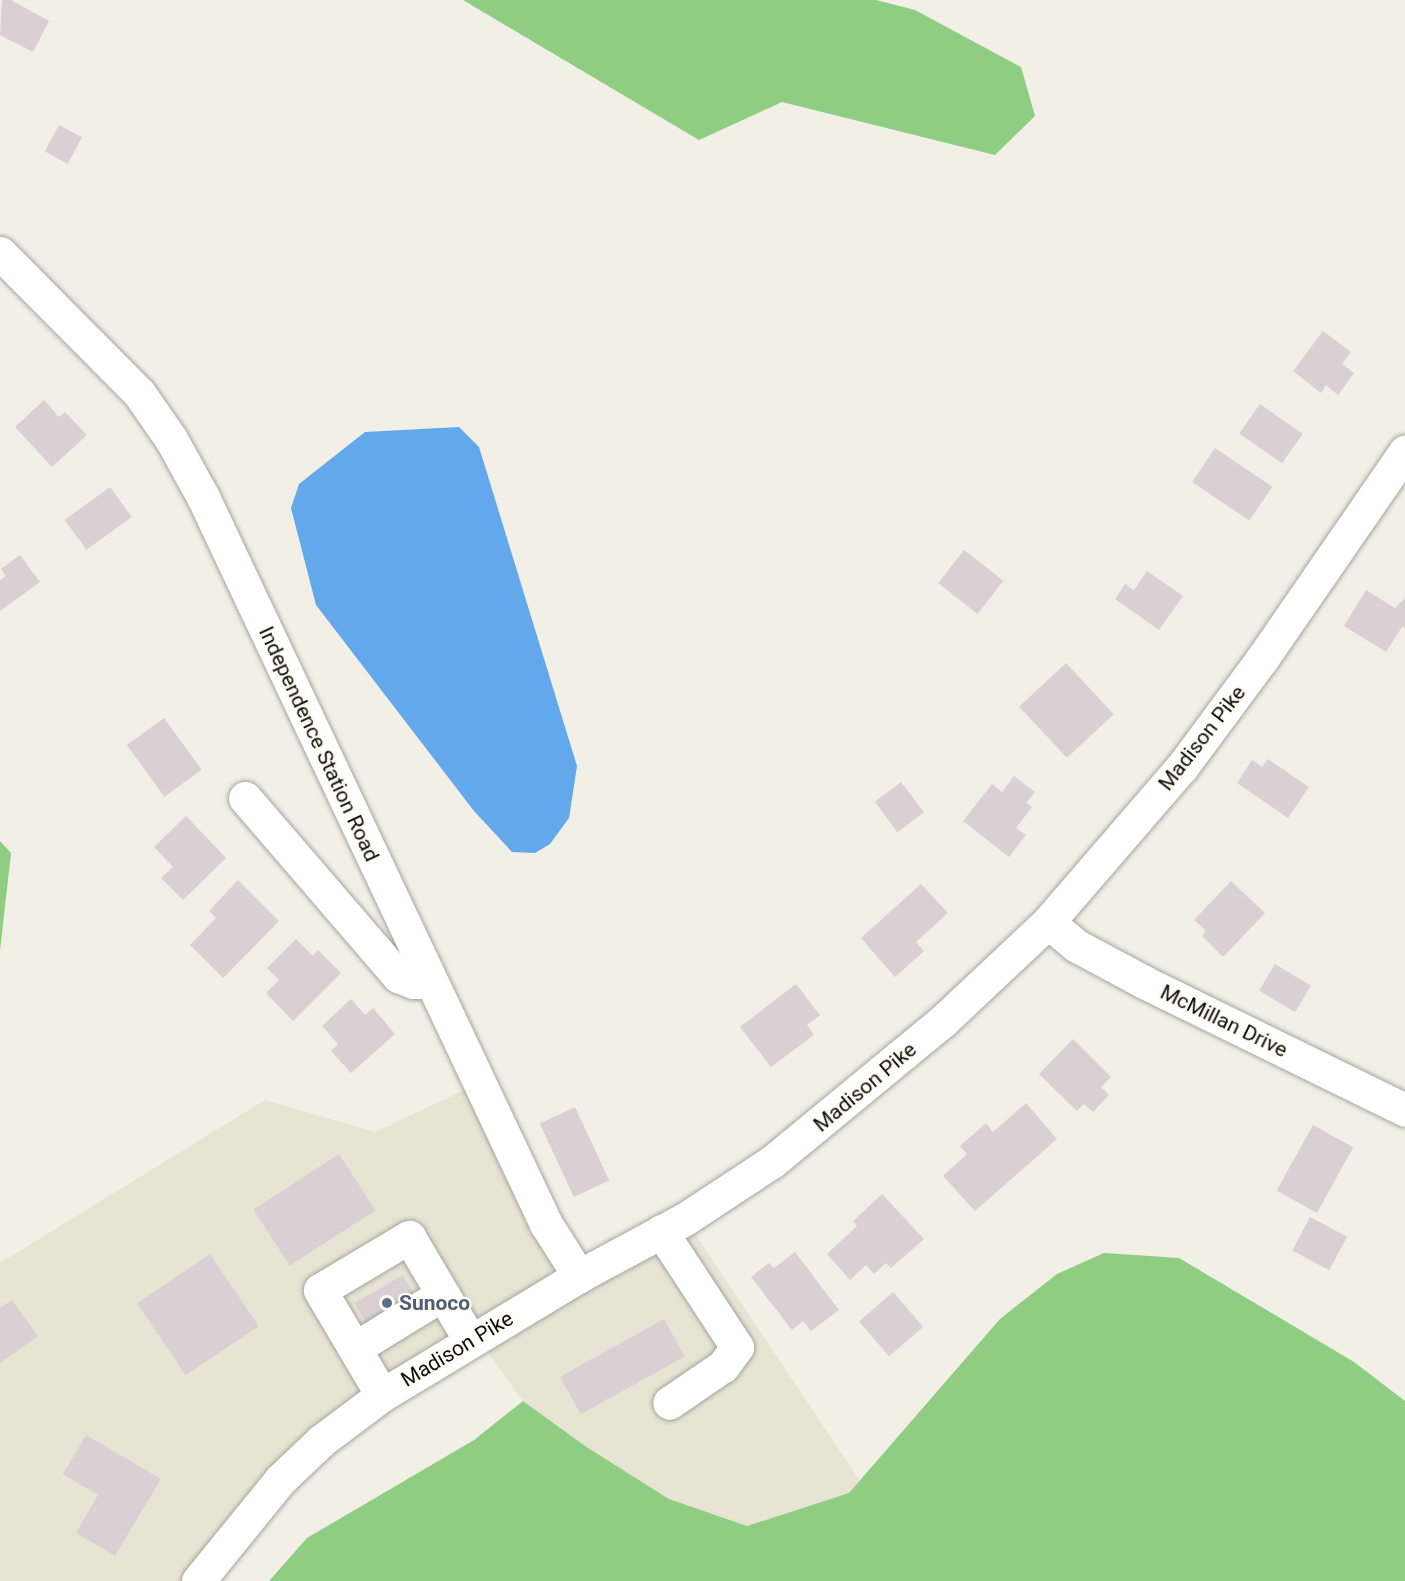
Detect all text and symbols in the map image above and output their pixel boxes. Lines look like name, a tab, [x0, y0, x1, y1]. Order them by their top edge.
street label: Independence Station Road	[253, 622, 385, 866]
street label: Madison Pike	[1153, 680, 1251, 796]
street label: McMillan Drive	[1156, 979, 1292, 1063]
street label: Madison Pike	[809, 1037, 921, 1137]
place label: Sunoco	[399, 1290, 470, 1316]
marker: Sunoco	[380, 1296, 394, 1310]
street label: Madison Pike	[396, 1306, 518, 1392]

